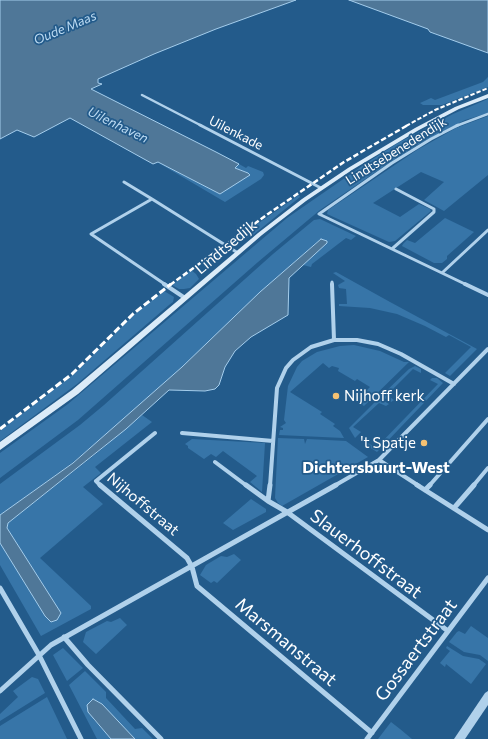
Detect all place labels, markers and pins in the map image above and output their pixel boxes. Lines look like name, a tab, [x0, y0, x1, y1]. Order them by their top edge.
place label: Nijhoff kerk	[344, 387, 425, 405]
marker: Nijhoff kerk	[331, 391, 341, 401]
place label: 't Spatje	[361, 434, 416, 452]
marker: 't Spatje	[419, 438, 429, 448]

